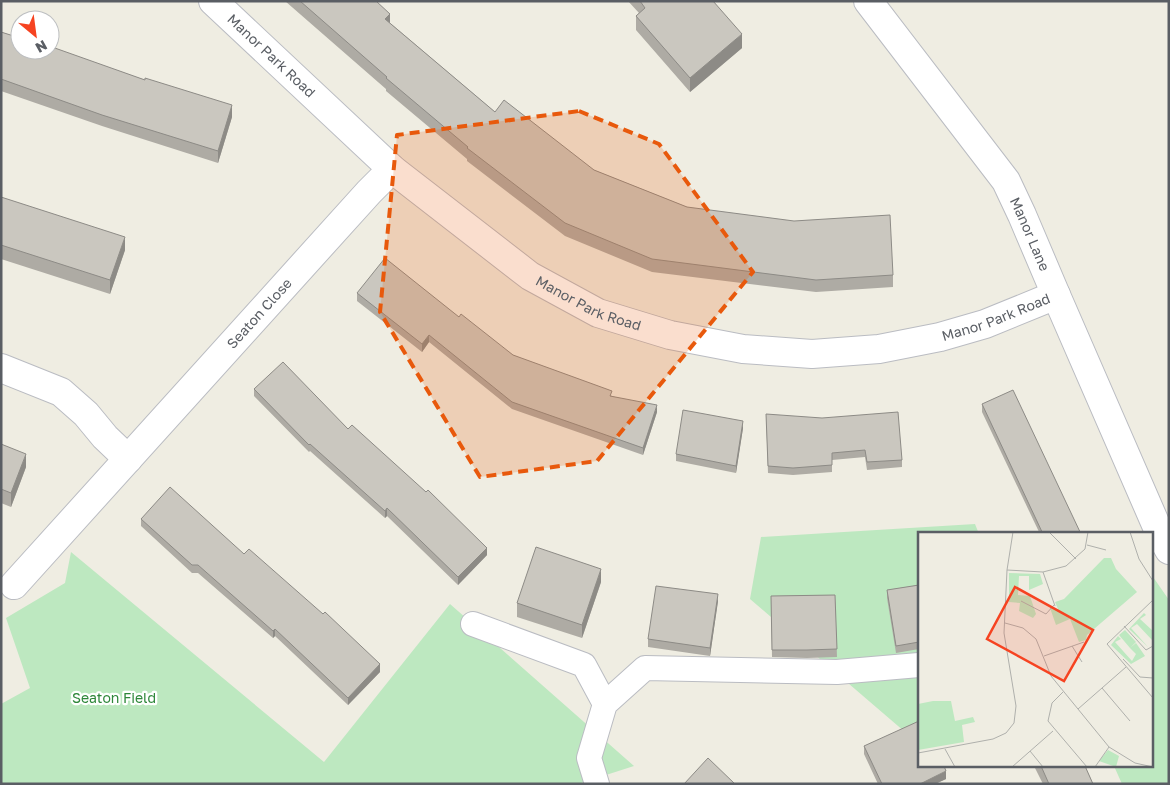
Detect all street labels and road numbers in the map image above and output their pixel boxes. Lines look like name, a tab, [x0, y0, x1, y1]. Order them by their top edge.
street label: Manor Park Road	[224, 10, 319, 101]
street label: Manor Lane	[1007, 194, 1054, 273]
street label: Manor Park Road	[533, 272, 643, 334]
street label: Seaton Close	[223, 274, 295, 352]
street label: Manor Park Road	[940, 289, 1052, 344]

